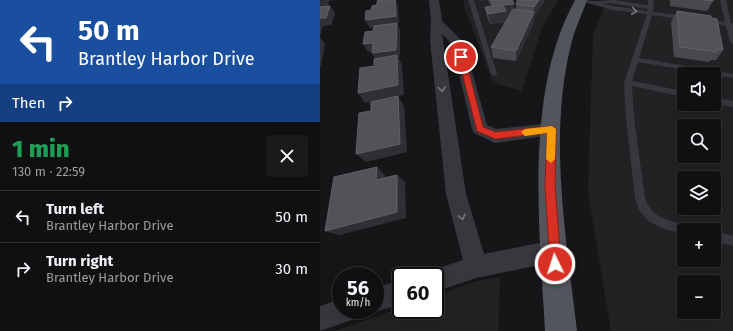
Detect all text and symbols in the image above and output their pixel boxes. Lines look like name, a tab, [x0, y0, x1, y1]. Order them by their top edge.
one-way arrow	[631, 6, 637, 15]
text: 50 m	[78, 14, 140, 47]
icon: left	[12, 16, 64, 68]
pin	[444, 40, 478, 74]
icon: arrive	[450, 46, 472, 68]
text: Brantley Harbor Drive	[78, 48, 255, 70]
map controls	[677, 67, 721, 319]
button: sound	[677, 67, 721, 111]
one-way arrow	[437, 86, 446, 92]
icon: right	[54, 92, 76, 114]
text: Then	[12, 94, 46, 112]
button: search	[677, 119, 721, 163]
text: 1 min	[12, 135, 70, 163]
button: close	[266, 135, 308, 177]
text: 130 m · 22:59	[12, 164, 85, 179]
button: layers	[677, 171, 721, 215]
text: Turn left	[46, 200, 104, 218]
icon: left	[12, 206, 34, 228]
text: 50 m	[275, 208, 308, 226]
one-way arrow	[457, 213, 466, 220]
text: Brantley Harbor Drive	[46, 218, 174, 233]
button: +	[677, 223, 721, 267]
position arrow	[534, 243, 576, 285]
text: Turn right	[46, 252, 113, 270]
icon: right	[12, 258, 34, 280]
text: 30 m	[275, 260, 308, 278]
speed limit sign: 60	[392, 267, 444, 319]
text: Brantley Harbor Drive	[46, 270, 174, 285]
button: −	[677, 275, 721, 319]
text: 56	[347, 276, 369, 300]
text: km/h	[346, 297, 370, 309]

